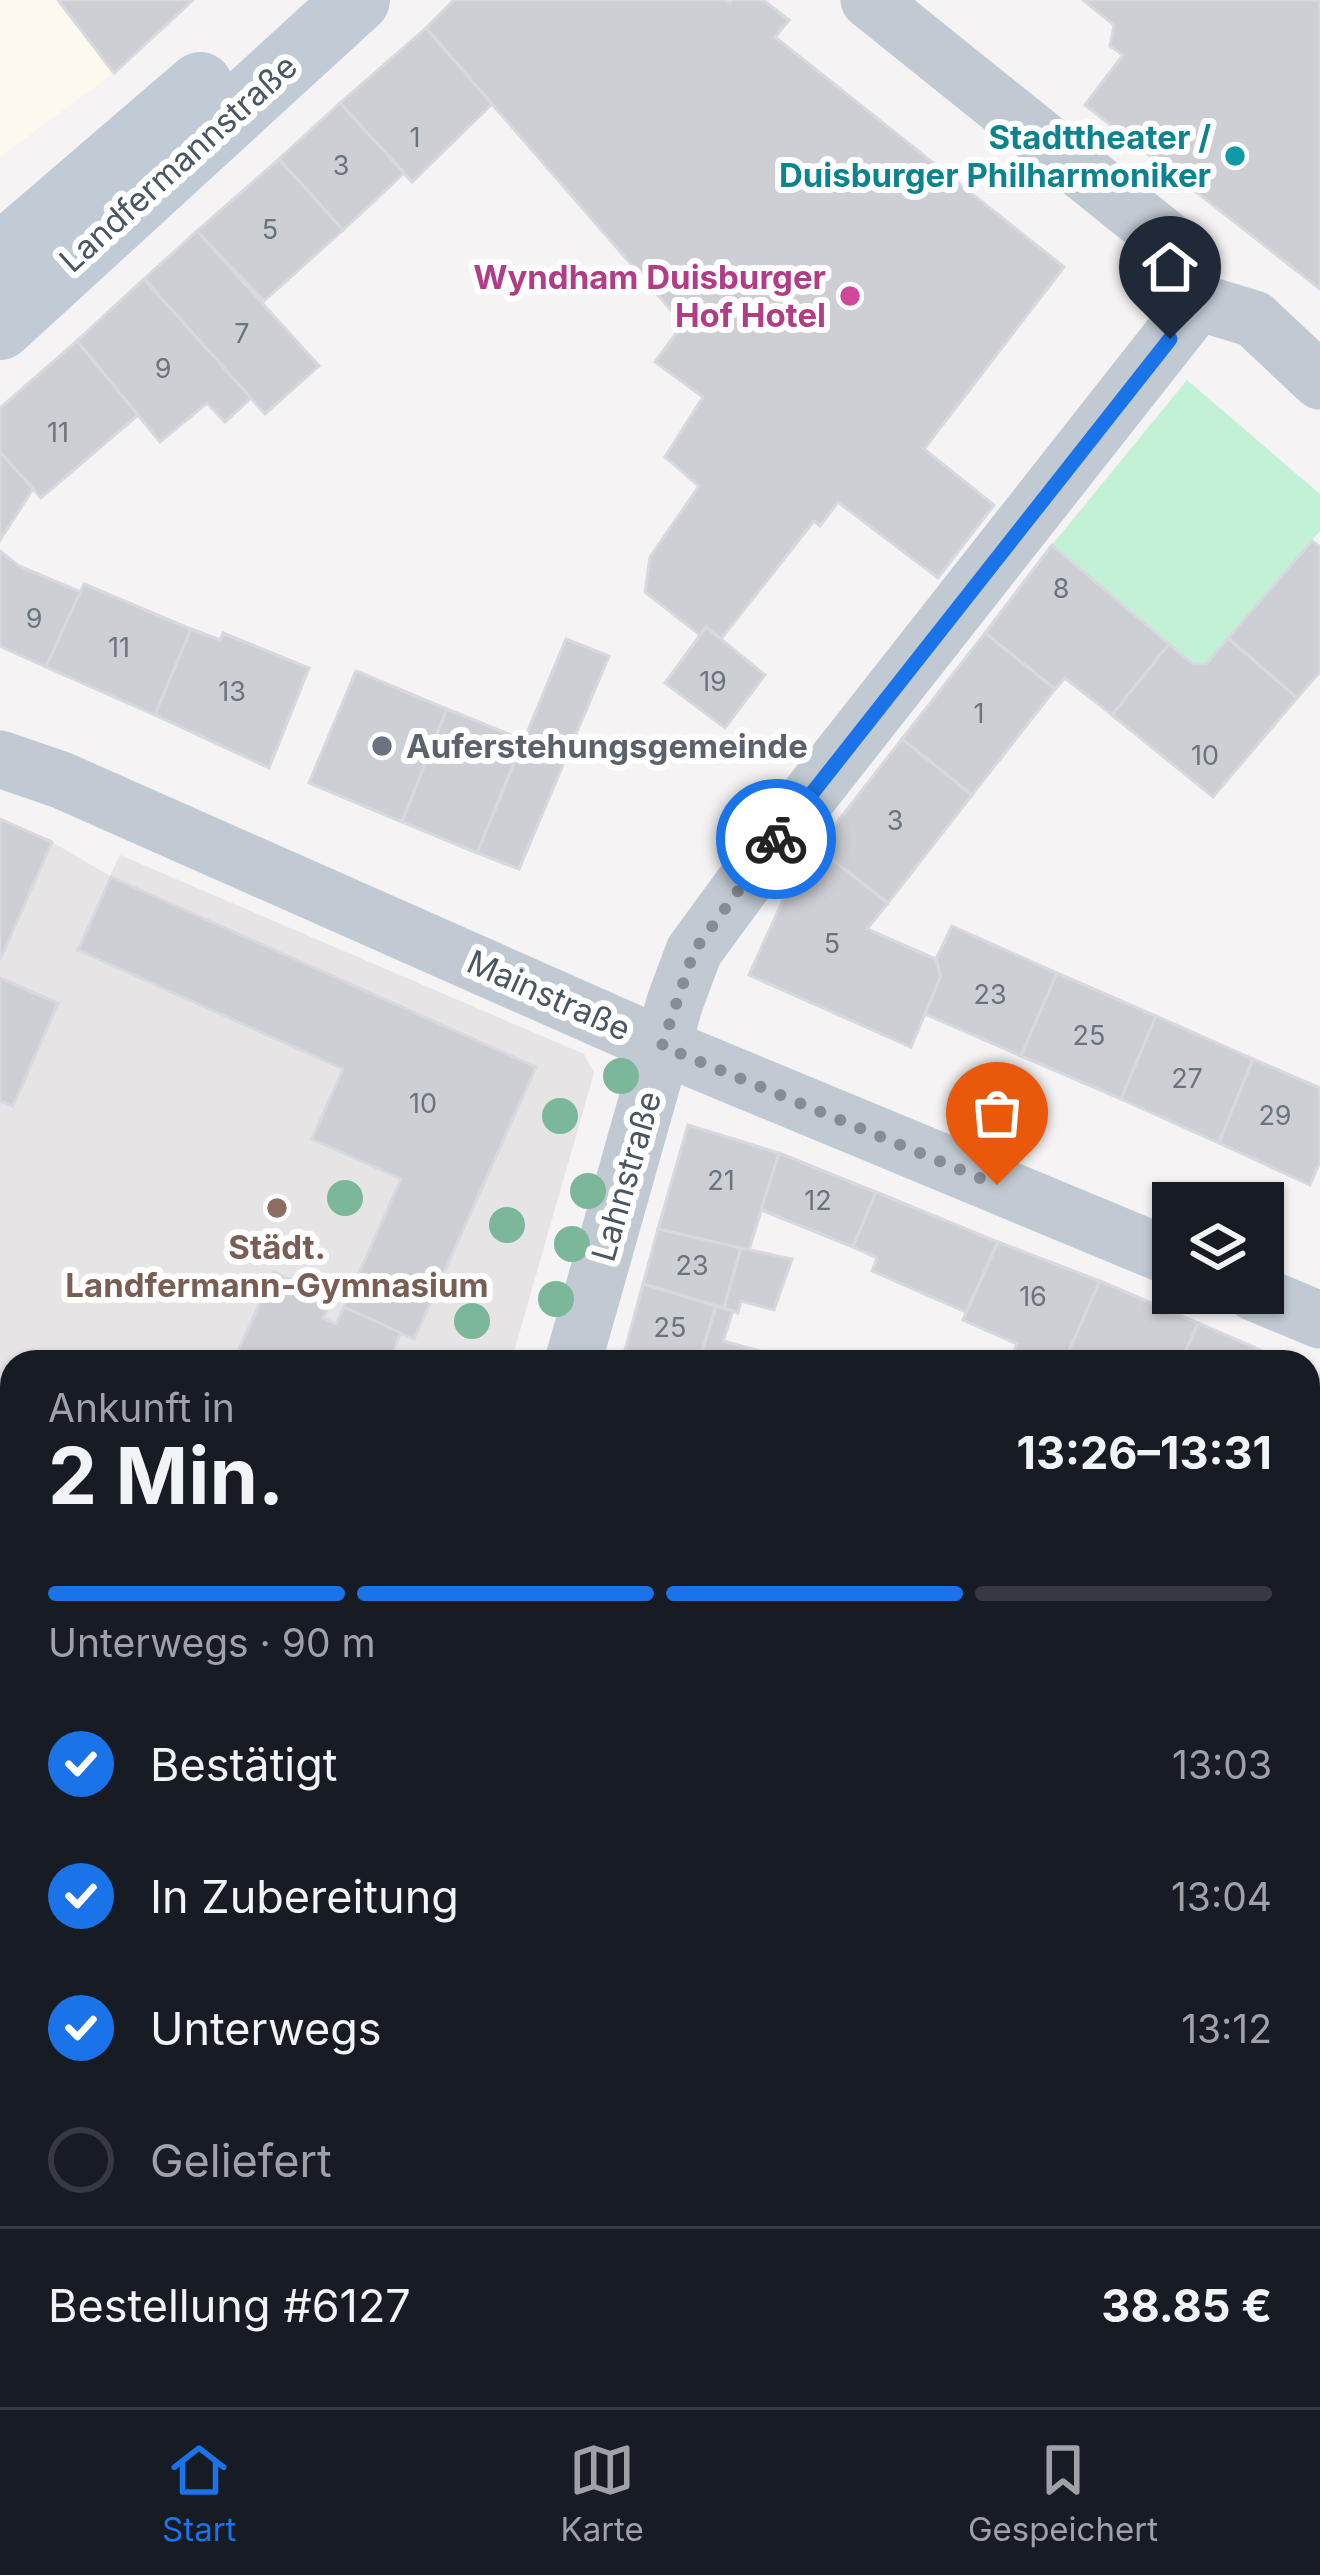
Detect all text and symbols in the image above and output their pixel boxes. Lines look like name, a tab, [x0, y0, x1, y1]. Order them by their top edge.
street label: Landfermannstraße	[51, 46, 305, 280]
place label: Stadttheater / Duisburger Philharmoniker	[779, 117, 1211, 195]
house number: 1	[410, 121, 420, 154]
marker: Stadttheater / Duisburger Philharmoniker	[1222, 143, 1248, 169]
house number: 3	[333, 149, 349, 182]
house number: 5	[262, 213, 278, 246]
pin	[1119, 216, 1221, 339]
icon: home	[1137, 234, 1203, 300]
place label: Wyndham Duisburger Hof Hotel	[473, 257, 826, 335]
marker: Wyndham Duisburger Hof Hotel	[837, 283, 863, 309]
house number: 7	[234, 317, 250, 350]
house number: 9	[155, 352, 171, 385]
house number: 11	[47, 416, 69, 449]
house number: 8	[1053, 572, 1069, 605]
house number: 9	[26, 602, 42, 635]
house number: 11	[108, 631, 130, 664]
house number: 19	[699, 665, 727, 698]
house number: 13	[218, 675, 246, 708]
house number: 1	[974, 697, 984, 730]
place label: Auferstehungsgemeinde	[406, 726, 808, 766]
marker: Auferstehungsgemeinde	[369, 733, 395, 759]
house number: 10	[1191, 739, 1219, 772]
courier	[716, 779, 836, 899]
house number: 3	[887, 804, 903, 837]
icon: bike	[743, 806, 809, 872]
house number: 5	[824, 927, 840, 960]
street label: Mainstraße	[461, 941, 637, 1049]
house number: 23	[973, 978, 1007, 1011]
house number: 25	[1073, 1019, 1105, 1052]
pin	[946, 1062, 1048, 1185]
house number: 27	[1171, 1062, 1203, 1095]
icon: bag	[964, 1080, 1030, 1146]
street label: Lahnstraße	[583, 1086, 669, 1266]
house number: 10	[409, 1087, 437, 1120]
house number: 29	[1258, 1099, 1292, 1132]
house number: 21	[707, 1164, 735, 1197]
map controls	[1152, 1182, 1284, 1314]
button: layers	[1152, 1182, 1284, 1314]
house number: 12	[804, 1184, 832, 1217]
marker: Städt. Landfermann-Gymnasium	[264, 1195, 290, 1221]
place label: Städt. Landfermann-Gymnasium	[65, 1227, 489, 1305]
house number: 23	[675, 1249, 709, 1282]
house number: 16	[1019, 1280, 1047, 1313]
house number: 25	[654, 1311, 686, 1344]
text: Ankunft in	[48, 1384, 235, 1431]
text: 13:26–13:31	[1017, 1425, 1272, 1480]
text: 2 Min.	[48, 1428, 284, 1523]
text: Unterwegs · 90 m	[48, 1619, 376, 1666]
icon: check	[48, 1731, 114, 1797]
text: Bestätigt	[150, 1737, 338, 1792]
text: 13:03	[1172, 1741, 1272, 1788]
icon: check	[48, 1863, 114, 1929]
text: In Zubereitung	[150, 1869, 459, 1924]
text: 13:04	[1171, 1873, 1272, 1920]
icon: check	[48, 1995, 114, 2061]
text: Unterwegs	[150, 2001, 382, 2056]
text: 13:12	[1181, 2005, 1272, 2052]
text: Geliefert	[150, 2133, 332, 2188]
text: Bestellung #6127	[48, 2278, 411, 2333]
text: 38.85 €	[1101, 2278, 1272, 2333]
tab: Start	[162, 2437, 236, 2549]
tab: Karte	[560, 2437, 644, 2549]
tab: Gespeichert	[968, 2437, 1158, 2549]

